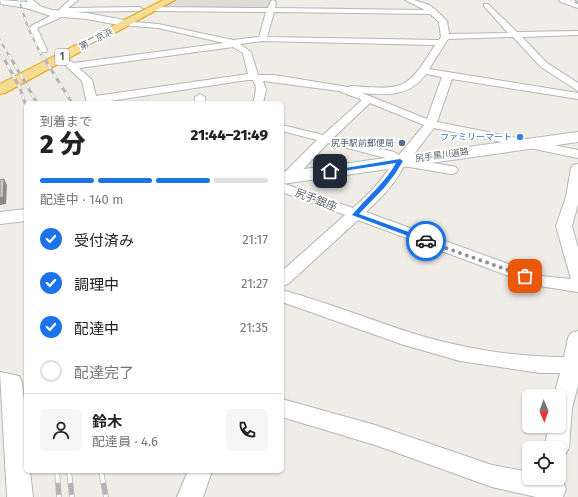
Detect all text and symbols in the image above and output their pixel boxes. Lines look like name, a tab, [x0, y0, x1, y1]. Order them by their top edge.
street label: 第二京浜	[78, 26, 115, 52]
road number: 1	[55, 49, 69, 65]
text: 到着まで	[40, 114, 92, 129]
text: 21:44–21:49	[190, 126, 268, 144]
text: 2 分	[40, 129, 86, 160]
place label: ファミリーマート	[440, 132, 512, 142]
marker: ファミリーマート	[515, 132, 525, 142]
place label: 尻手駅前郵便局	[331, 138, 394, 148]
marker: 尻手駅前郵便局	[397, 138, 407, 148]
street label: 尻手黒川道路	[415, 146, 469, 164]
pin	[313, 154, 347, 188]
icon: home	[319, 160, 341, 182]
street label: 尻手銀座	[293, 186, 339, 214]
text: 配達中 · 140 m	[40, 192, 123, 207]
courier	[406, 221, 446, 261]
icon: check	[40, 228, 62, 250]
icon: car	[415, 230, 437, 252]
text: 受付済み	[74, 232, 134, 250]
text: 21:17	[242, 232, 268, 247]
pin	[508, 259, 542, 293]
icon: bag	[514, 265, 536, 287]
icon: check	[40, 272, 62, 294]
text: 調理中	[74, 276, 119, 294]
text: 21:27	[241, 276, 268, 291]
icon: check	[40, 316, 62, 338]
text: 配達中	[74, 320, 119, 338]
text: 21:35	[240, 320, 268, 335]
text: 配達完了	[74, 364, 134, 382]
north arrow	[522, 389, 566, 433]
map controls	[522, 389, 566, 485]
button: person	[40, 409, 82, 451]
button: phone	[226, 409, 268, 451]
text: 鈴木	[92, 413, 122, 431]
text: 配達員 · 4.6	[92, 434, 158, 449]
button: locate	[522, 441, 566, 485]

